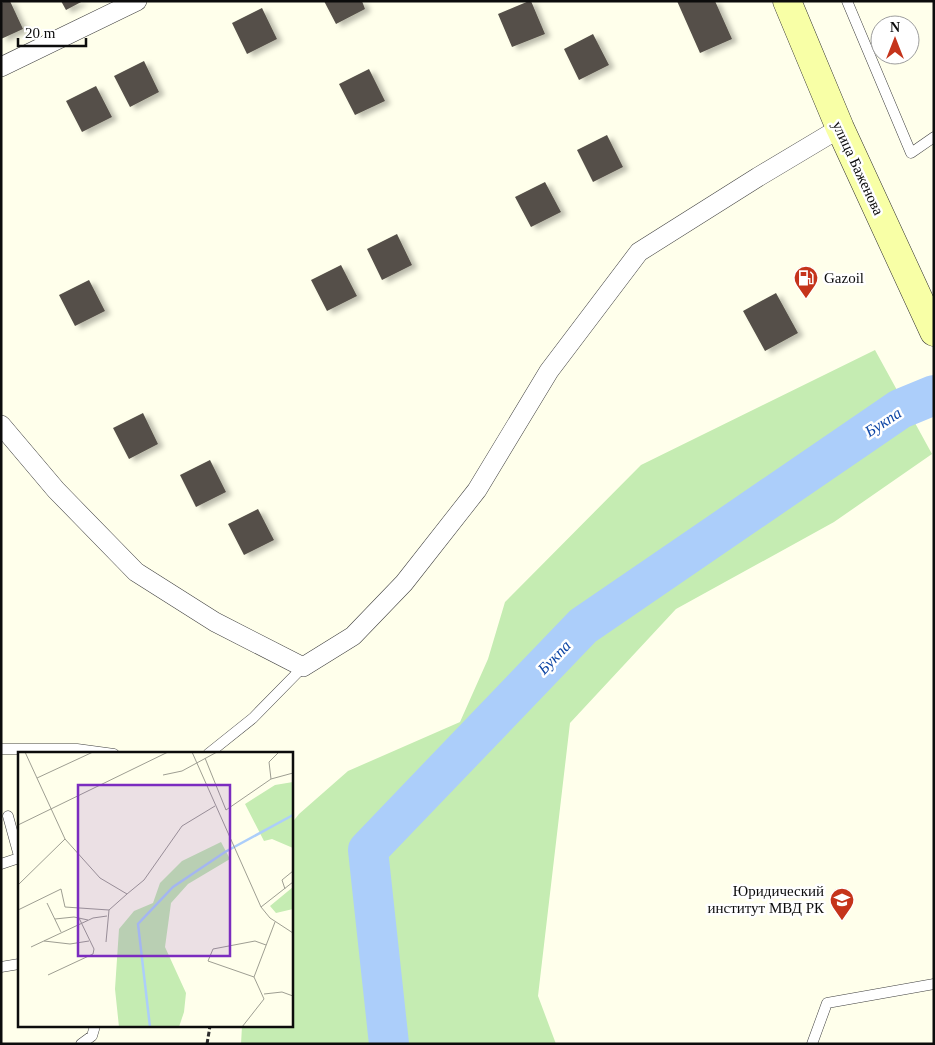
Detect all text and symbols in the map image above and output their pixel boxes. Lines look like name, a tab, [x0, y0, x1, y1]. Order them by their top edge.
scale bar	[18, 15, 85, 47]
north arrow	[870, 15, 920, 65]
text: N	[890, 20, 900, 35]
text: 20 m	[25, 25, 56, 41]
street label: улица Баженова	[829, 118, 887, 218]
fuel station icon: Gazoil	[793, 265, 819, 299]
place label: Gazoil	[824, 270, 864, 286]
water label: Букпа	[861, 404, 905, 441]
water label: Букпа	[533, 637, 575, 679]
inset map	[18, 752, 292, 1028]
place label: Юридический институт МВД РК	[707, 883, 825, 916]
school or university icon: Юридический институт МВД РК	[829, 887, 855, 921]

